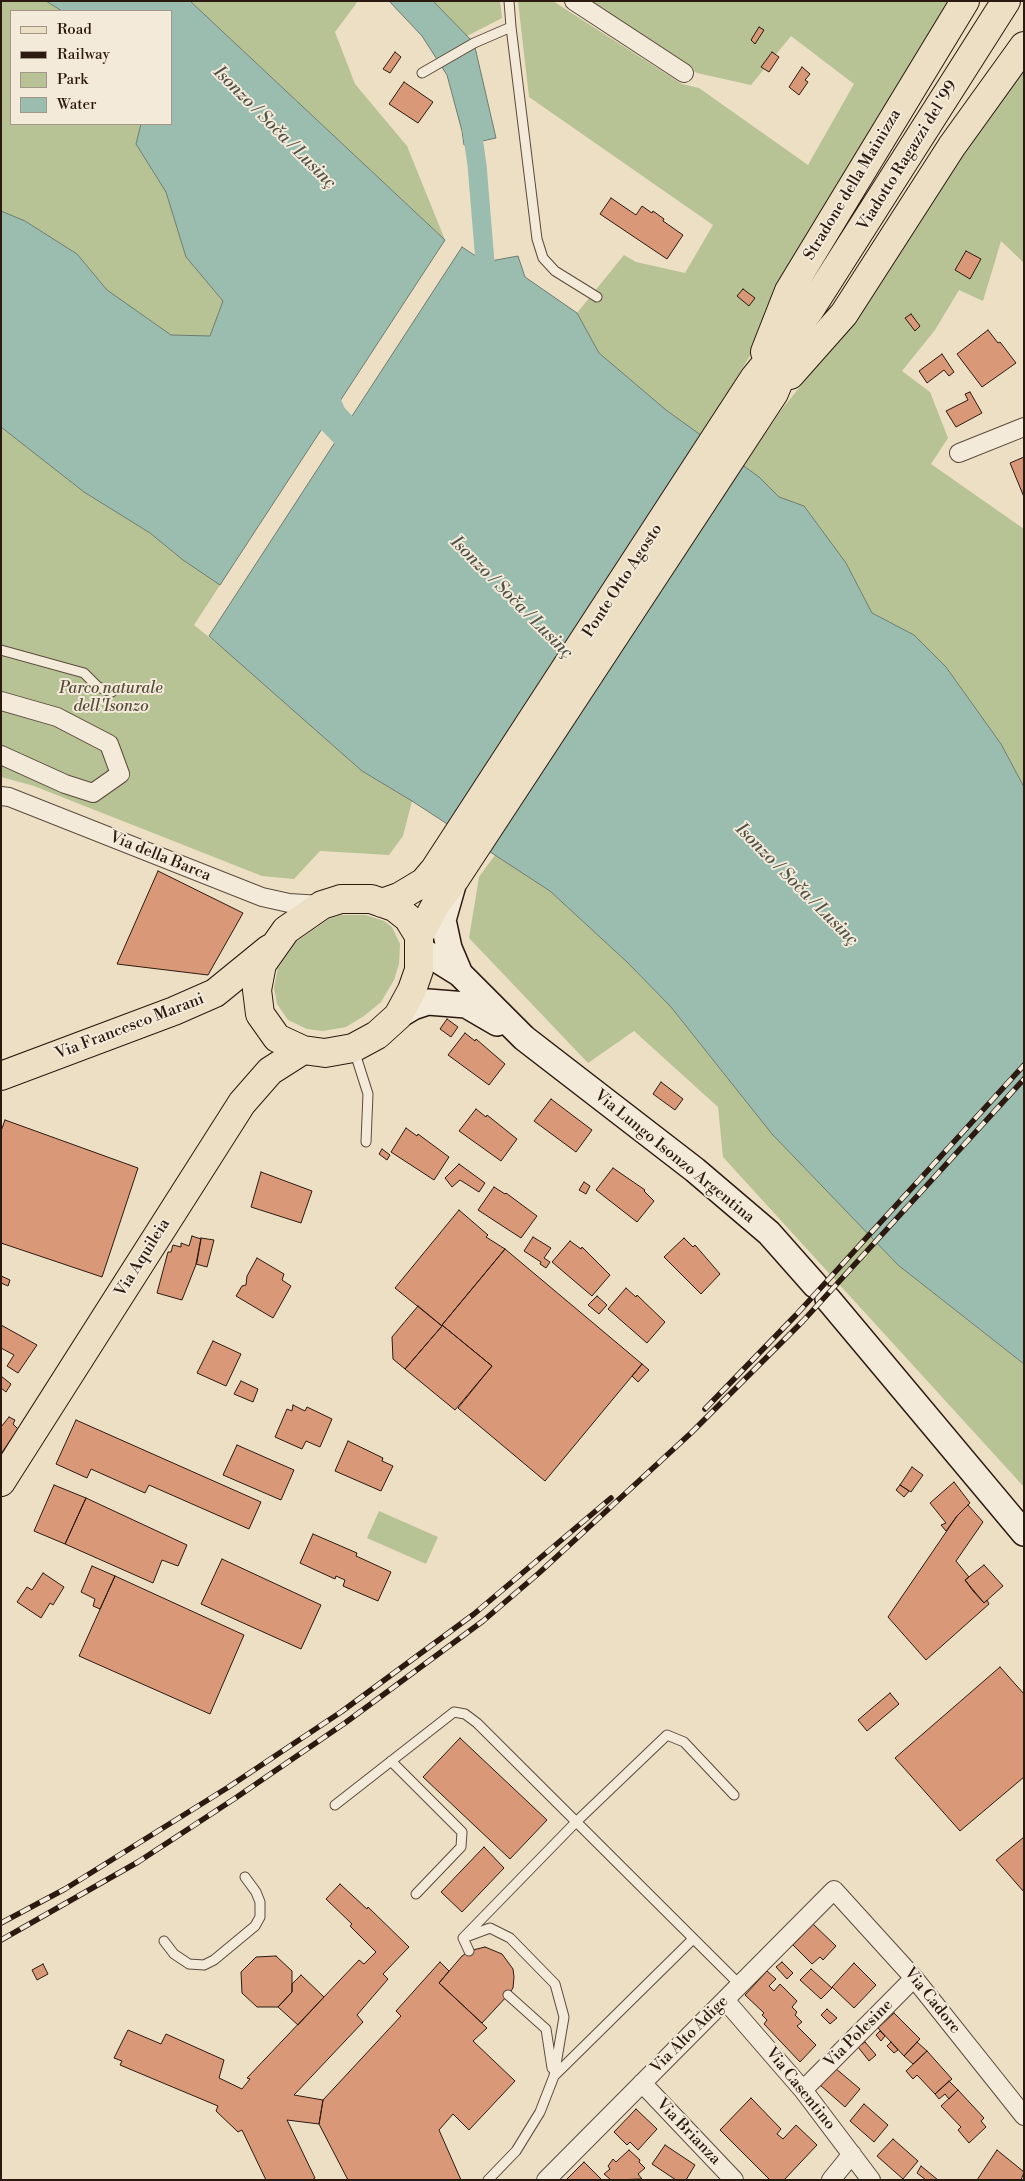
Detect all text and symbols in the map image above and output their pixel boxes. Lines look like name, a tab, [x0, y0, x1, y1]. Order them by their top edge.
legend	[10, 10, 172, 125]
text: Road	[57, 20, 92, 39]
text: Railway	[57, 45, 110, 64]
water label: Isonzo / Soča / Lusinç	[208, 62, 340, 194]
text: Park	[57, 70, 88, 89]
street label: Viadotto Ragazzi del '99	[854, 77, 962, 235]
text: Water	[57, 95, 96, 114]
street label: Stradone della Mainizza	[800, 106, 906, 264]
street label: Ponte Otto Agosto	[579, 521, 667, 641]
water label: Isonzo / Soča / Lusinç	[445, 532, 577, 664]
park label: Parco naturale dell'Isonzo	[59, 679, 163, 717]
water label: Isonzo / Soča / Lusinç	[730, 819, 862, 951]
street label: Via della Barca	[107, 828, 213, 886]
street label: Via Francesco Marani	[53, 990, 207, 1064]
street label: Via Lungo Isonzo Argentina	[590, 1086, 758, 1228]
street label: Via Aquileia	[111, 1215, 175, 1301]
street label: Via Cadore	[900, 1964, 964, 2038]
street label: Via Alto Adige	[647, 1992, 733, 2078]
street label: Via Polesine	[821, 1996, 897, 2072]
street label: Via Casentino	[761, 2044, 839, 2134]
street label: Via Brianza	[652, 2095, 724, 2169]

